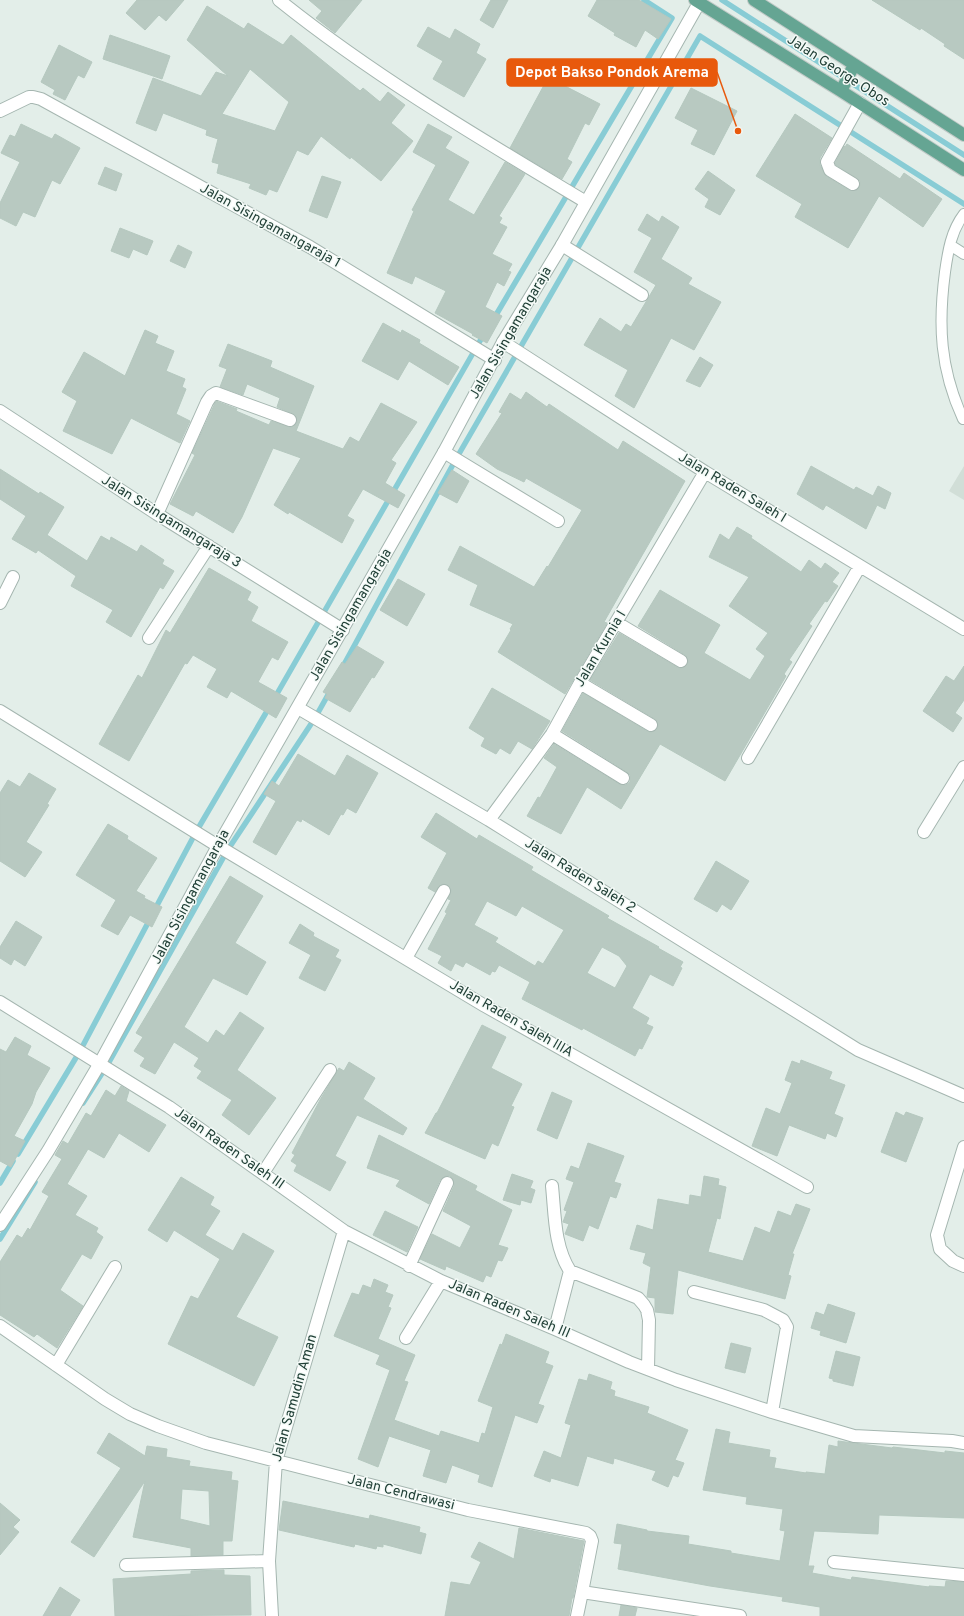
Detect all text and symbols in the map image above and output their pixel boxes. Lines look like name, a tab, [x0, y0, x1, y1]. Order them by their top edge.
street label: Jalan George Obos	[784, 32, 892, 110]
callout: Depot Bakso Pondok Arema	[507, 59, 717, 86]
text: Depot Bakso Pondok Arema	[515, 64, 709, 83]
street label: Jalan Sisingamangaraja 1	[197, 180, 343, 272]
street label: Jalan Sisingamangaraja	[466, 264, 556, 402]
street label: Jalan Raden Saleh I	[675, 449, 789, 527]
street label: Jalan Sisingamangaraja 3	[98, 472, 244, 572]
street label: Jalan Sisingamangaraja	[306, 546, 396, 684]
street label: Jalan Kurnia I	[572, 608, 630, 690]
street label: Jalan Sisingamangaraja	[148, 827, 234, 967]
street label: Jalan Raden Saleh 2	[521, 835, 639, 917]
street label: Jalan Raden Saleh IIIA	[446, 977, 576, 1061]
street label: Jalan Raden Saleh III	[171, 1105, 287, 1193]
street label: Jalan Raden Saleh III	[446, 1276, 572, 1342]
street label: Jalan Samudin Aman	[269, 1332, 321, 1464]
street label: Jalan Cendrawasi	[346, 1471, 456, 1515]

